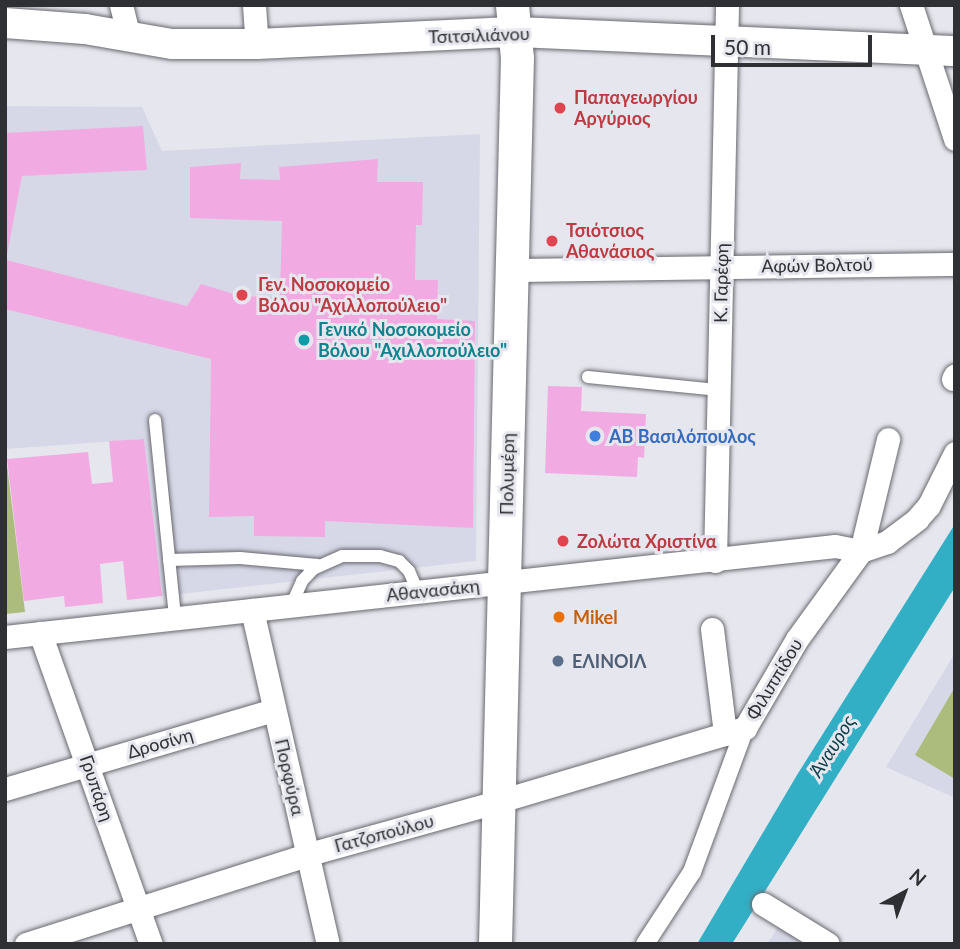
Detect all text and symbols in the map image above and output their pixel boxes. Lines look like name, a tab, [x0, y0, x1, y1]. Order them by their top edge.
scale bar	[715, 21, 876, 65]
street label: Τσιτσιλιάνου	[428, 22, 530, 48]
text: 50 m	[724, 34, 771, 59]
place label: Παπαγεωργίου Αργύριος	[574, 87, 698, 130]
marker: Παπαγεωργίου Αργύριος	[552, 100, 568, 116]
place label: Τσιότσιος Αθανάσιος	[566, 220, 655, 262]
marker: Τσιότσιος Αθανάσιος	[544, 233, 560, 249]
street label: Κ. Γαρέφη	[710, 243, 732, 323]
street label: Αφών Βολτού	[761, 253, 873, 277]
place label: Γεν. Νοσοκομείο Βόλου "Αχιλλοπούλειο"	[258, 274, 447, 316]
marker: Γεν. Νοσοκομείο Βόλου "Αχιλλοπούλειο"	[232, 285, 252, 305]
place label: Γενικό Νοσοκομείο Βόλου "Αχιλλοπούλειο"	[318, 319, 507, 362]
marker: Γενικό Νοσοκομείο Βόλου "Αχιλλοπούλειο"	[296, 332, 312, 348]
place label: ΑΒ Βασιλόπουλος	[609, 425, 756, 447]
marker: ΑΒ Βασιλόπουλος	[587, 428, 603, 444]
street label: Πολυμέρη	[495, 433, 519, 515]
place label: Ζολώτα Χριστίνα	[577, 530, 717, 552]
marker: Ζολώτα Χριστίνα	[555, 533, 571, 549]
street label: Αθανασάκη	[385, 574, 481, 606]
place label: Mikel	[573, 606, 618, 628]
marker: Mikel	[551, 609, 567, 625]
street label: Φιλιππίδου	[741, 634, 807, 724]
place label: ΕΛΙΝΟΙΛ	[572, 650, 646, 672]
marker: ΕΛΙΝΟΙΛ	[550, 653, 566, 669]
water label: Άναυρος	[804, 711, 860, 781]
street label: Δροσίνη	[125, 723, 195, 763]
street label: Πορφύρα	[271, 737, 309, 817]
street label: Γρυπάρη	[76, 752, 118, 824]
street label: Γατζοπούλου	[332, 809, 436, 857]
north arrow	[869, 858, 939, 928]
text: N	[905, 863, 931, 890]

